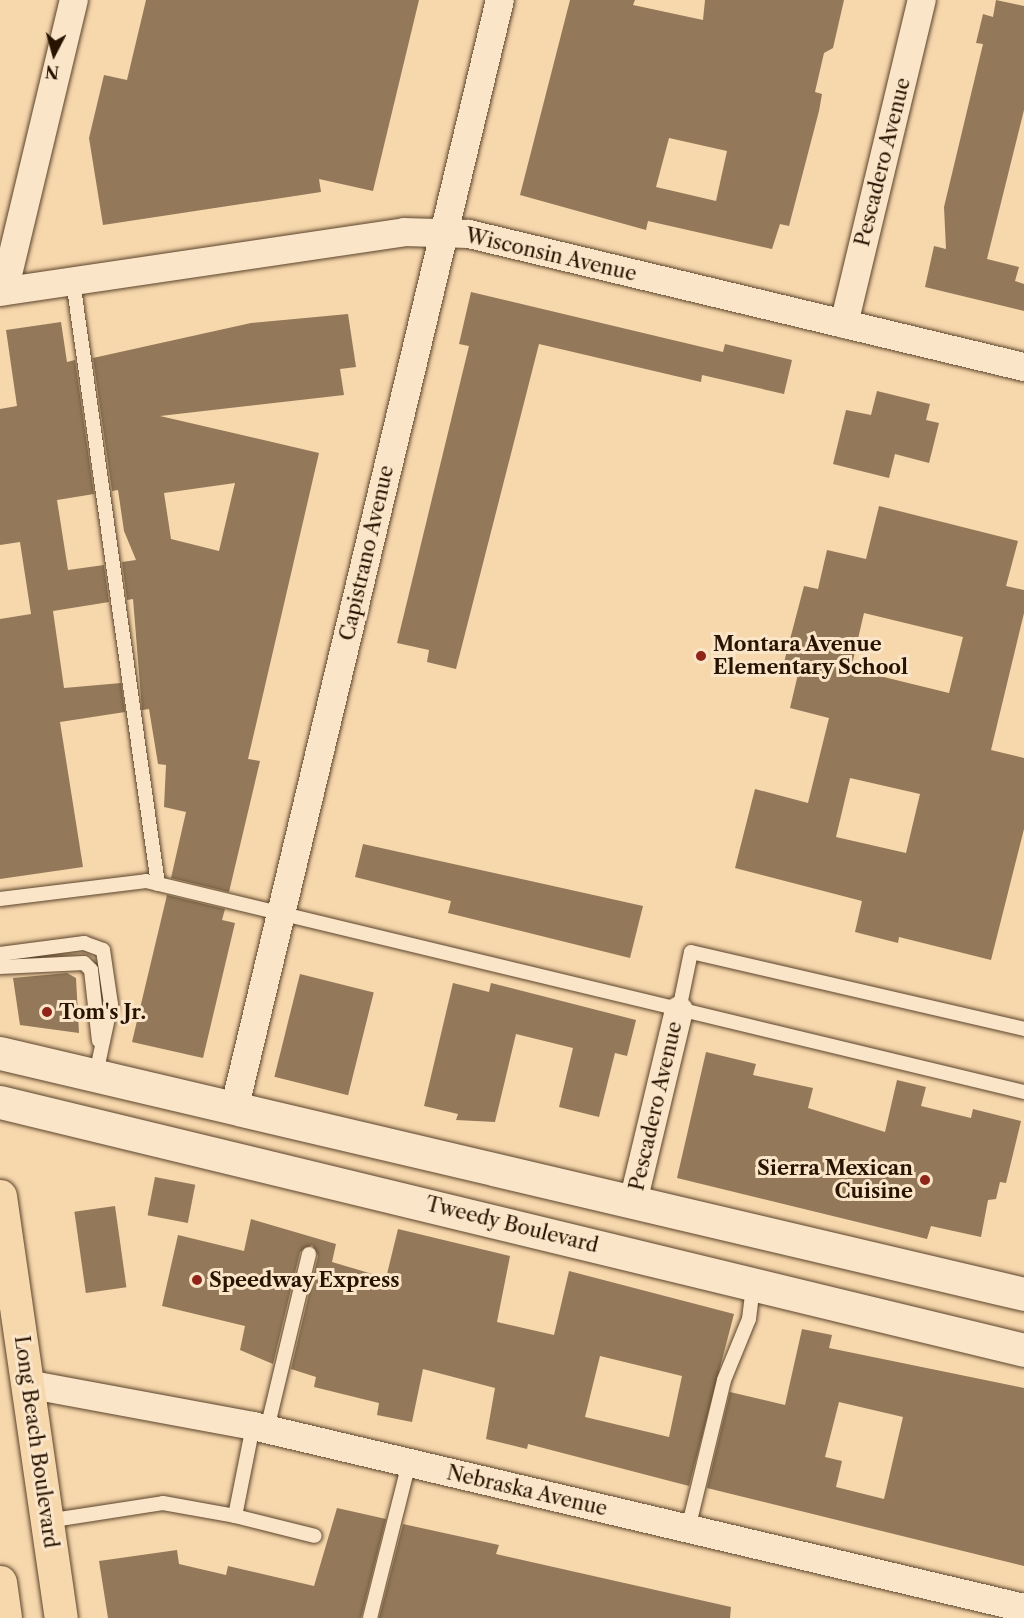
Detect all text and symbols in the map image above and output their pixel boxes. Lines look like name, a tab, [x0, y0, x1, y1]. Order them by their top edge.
north arrow	[24, 24, 84, 84]
text: N	[44, 61, 60, 83]
street label: Pescadero Avenue	[850, 75, 916, 249]
street label: Wisconsin Avenue	[463, 224, 639, 286]
street label: Capistrano Avenue	[335, 463, 399, 643]
place label: Montara Avenue Elementary School	[713, 632, 909, 679]
marker: Montara Avenue Elementary School	[694, 649, 708, 663]
place label: Tom's Jr.	[59, 1000, 146, 1024]
marker: Tom's Jr.	[40, 1005, 54, 1019]
street label: Pescadero Avenue	[625, 1019, 687, 1193]
place label: Sierra Mexican Cuisine	[757, 1156, 913, 1203]
marker: Sierra Mexican Cuisine	[918, 1173, 932, 1187]
street label: Tweedy Boulevard	[423, 1192, 601, 1258]
place label: Speedway Express	[209, 1268, 400, 1292]
marker: Speedway Express	[190, 1273, 204, 1287]
street label: Long Beach Boulevard	[9, 1334, 63, 1550]
street label: Nebraska Avenue	[444, 1461, 610, 1521]

